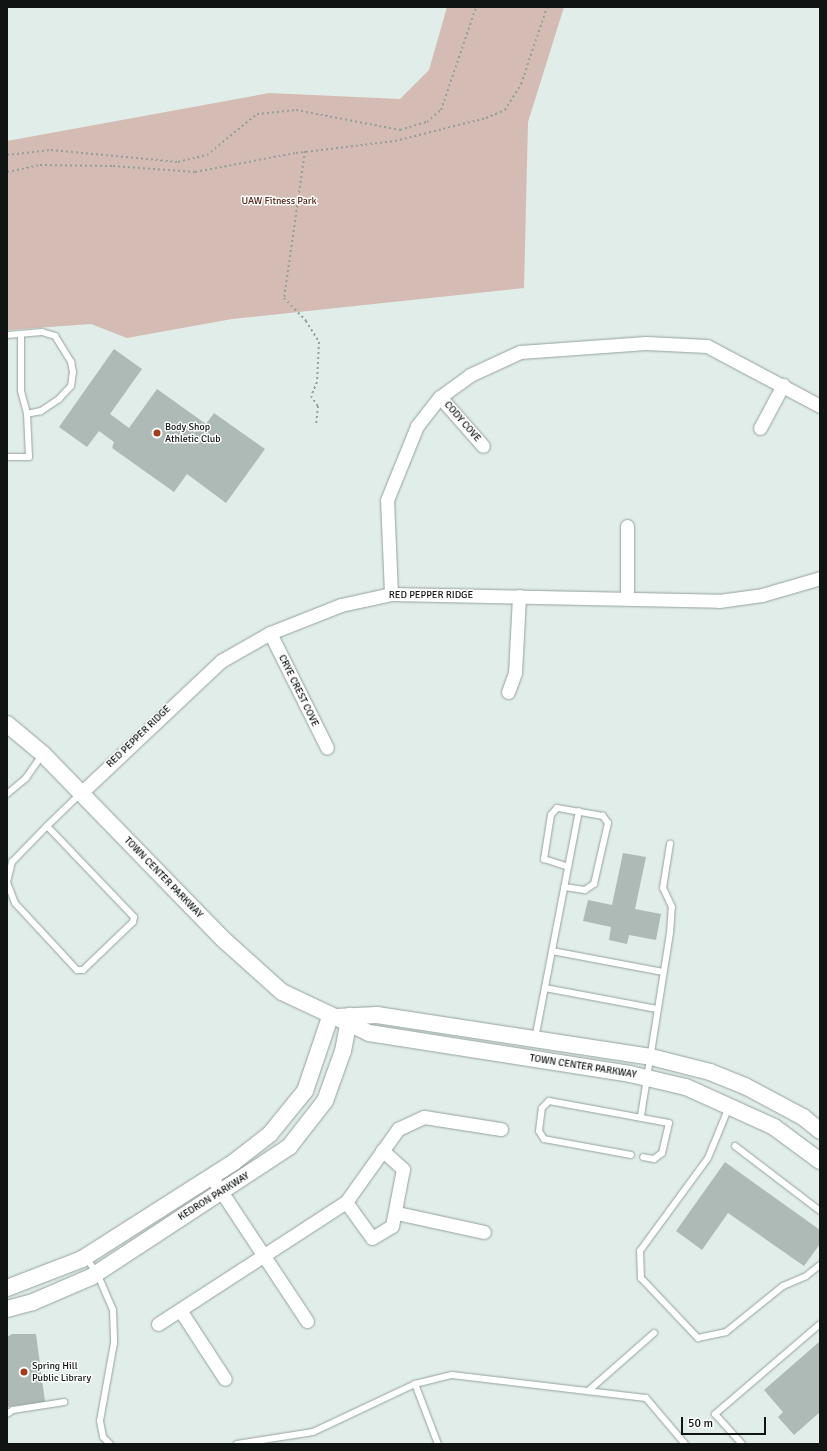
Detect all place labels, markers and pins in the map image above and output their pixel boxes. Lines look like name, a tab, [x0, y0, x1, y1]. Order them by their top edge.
place label: Body Shop Athletic Club	[165, 421, 221, 444]
marker: Body Shop Athletic Club	[152, 428, 162, 438]
place label: Spring Hill Public Library	[32, 1360, 91, 1384]
marker: Spring Hill Public Library	[19, 1367, 29, 1377]

